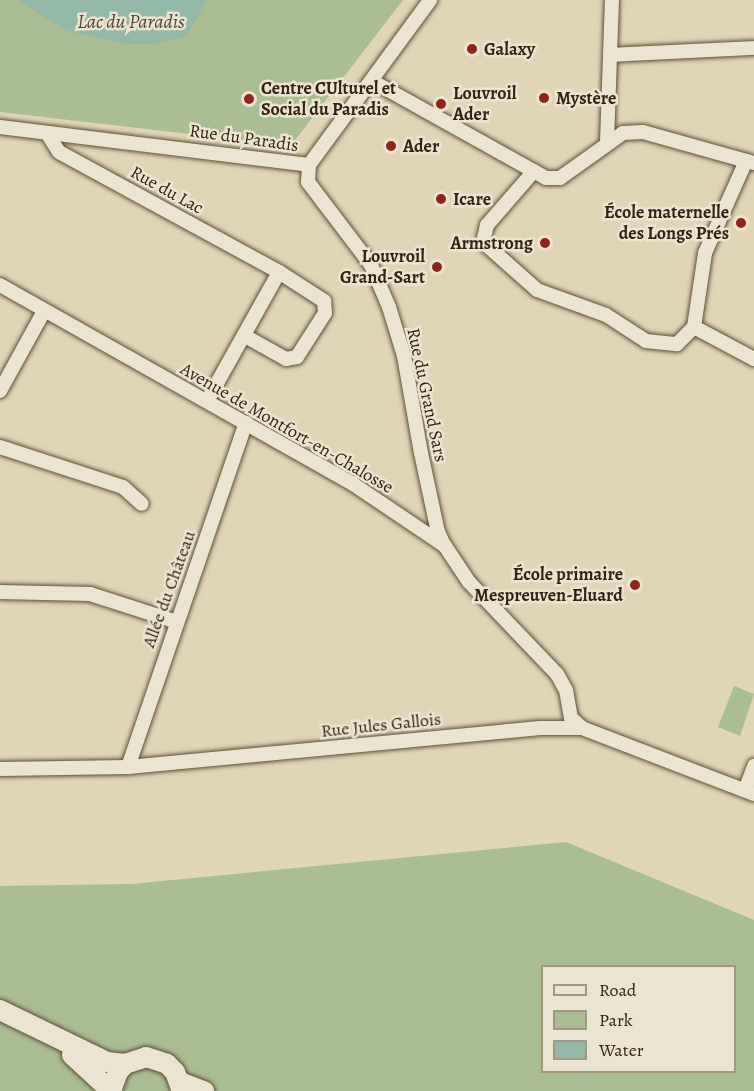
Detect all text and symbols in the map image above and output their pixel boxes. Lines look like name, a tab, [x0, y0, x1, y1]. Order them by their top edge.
water label: Lac du Paradis	[77, 9, 185, 33]
place label: Galaxy	[484, 38, 535, 60]
marker: Galaxy	[465, 42, 479, 56]
place label: Centre CUlturel et Social du Paradis	[261, 78, 396, 121]
place label: Louvroil Ader	[453, 83, 517, 125]
place label: Mystère	[556, 87, 616, 109]
marker: Mystère	[537, 91, 551, 105]
marker: Centre CUlturel et Social du Paradis	[242, 92, 256, 106]
marker: Louvroil Ader	[434, 97, 448, 111]
street label: Rue du Paradis	[188, 120, 300, 156]
place label: Ader	[403, 135, 439, 157]
marker: Ader	[384, 139, 398, 153]
street label: Rue du Lac	[127, 161, 207, 219]
place label: Icare	[453, 188, 491, 210]
marker: Icare	[434, 192, 448, 206]
place label: École maternelle des Longs Prés	[604, 202, 729, 244]
marker: École maternelle des Longs Prés	[734, 216, 748, 230]
place label: Armstrong	[451, 232, 533, 254]
marker: Armstrong	[538, 236, 552, 250]
place label: Louvroil Grand-Sart	[340, 246, 425, 288]
marker: Louvroil Grand-Sart	[430, 260, 444, 274]
street label: Rue du Grand Sars	[402, 326, 452, 464]
street label: Avenue de Montfort-en-Chalosse	[177, 358, 397, 498]
street label: Allée du Château	[138, 528, 200, 650]
place label: École primaire Mespreuven-Eluard	[474, 564, 623, 606]
marker: École primaire Mespreuven-Eluard	[628, 578, 642, 592]
street label: Rue Jules Gallois	[320, 708, 442, 742]
legend	[541, 965, 736, 1073]
text: Road	[599, 978, 636, 1002]
text: Park	[599, 1008, 633, 1032]
text: Water	[599, 1038, 644, 1062]

